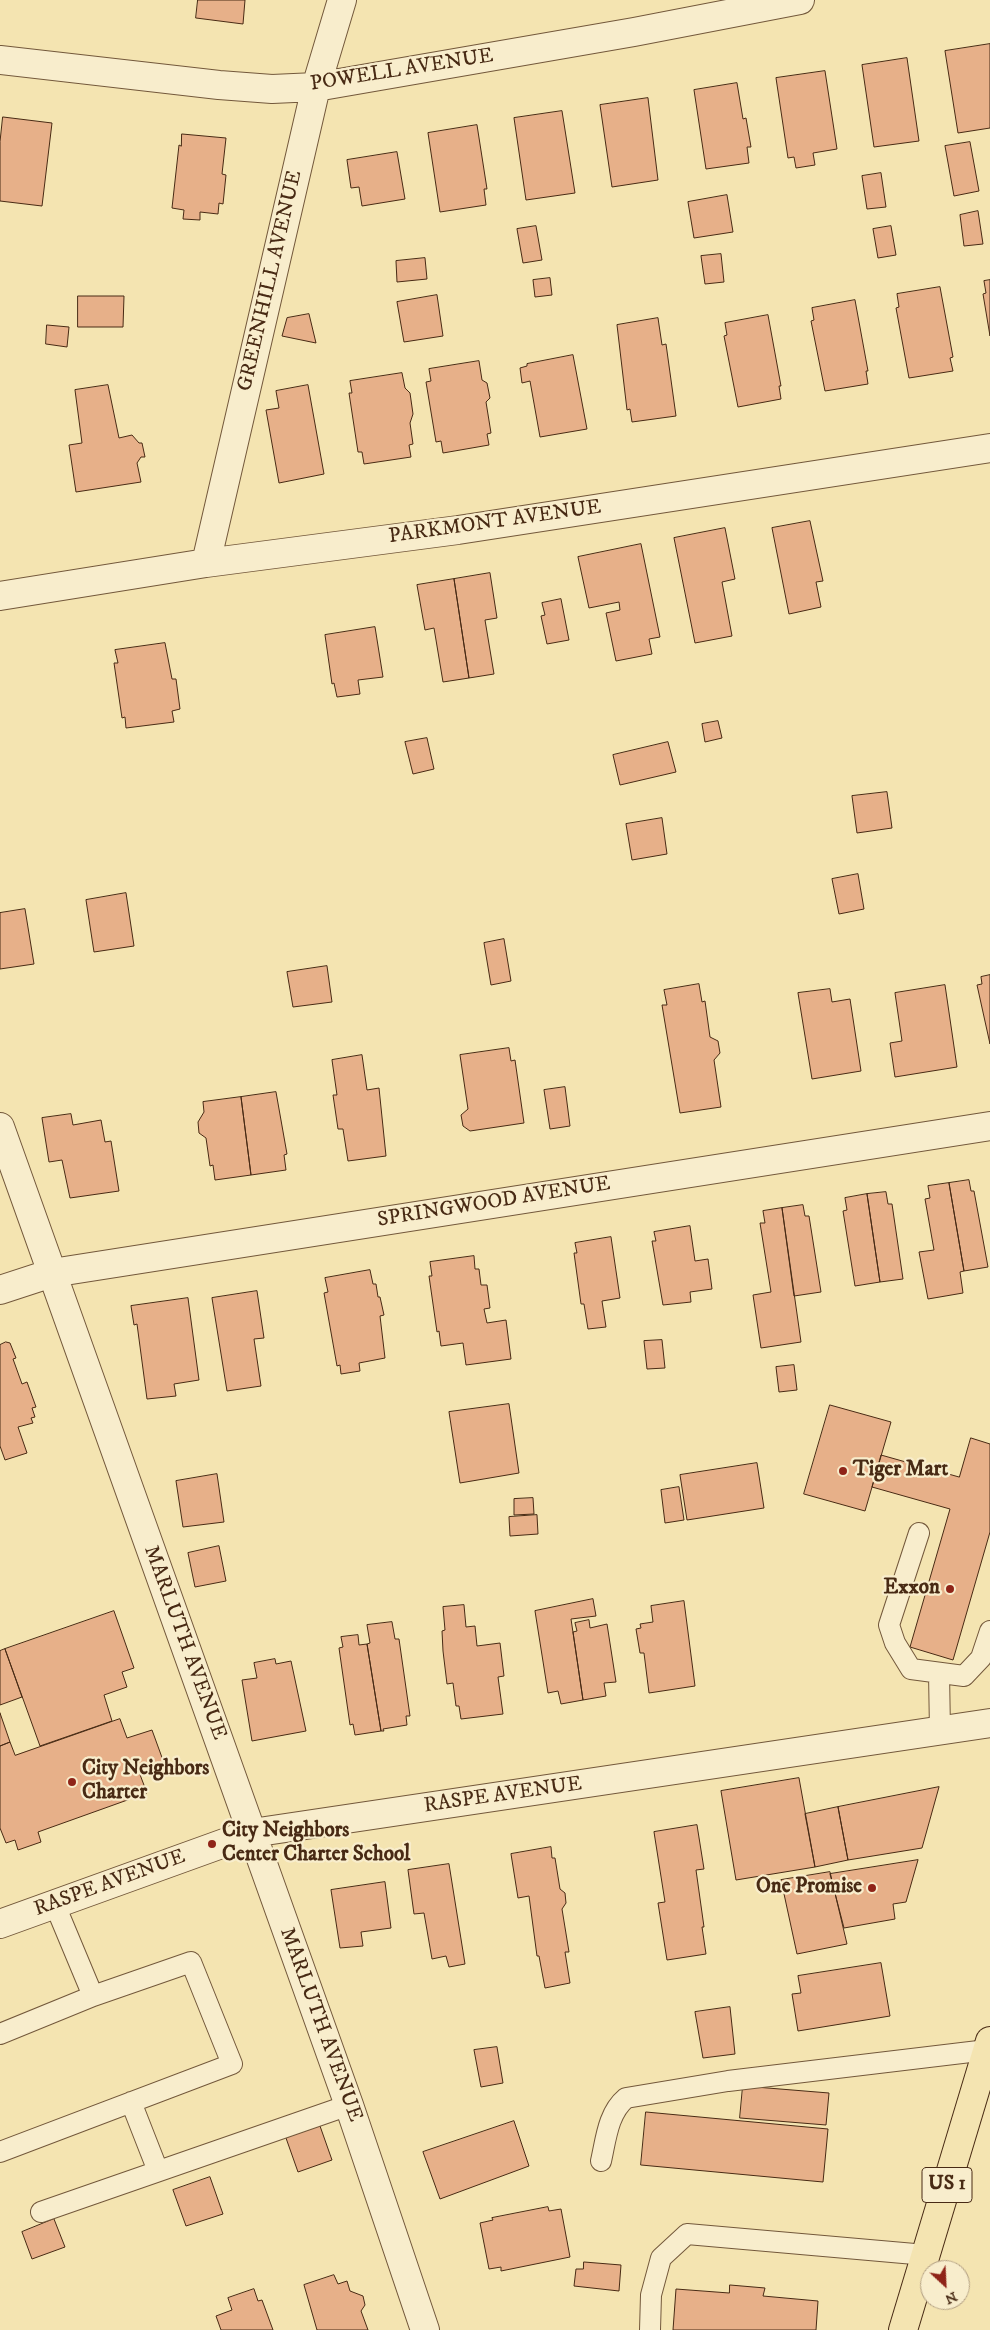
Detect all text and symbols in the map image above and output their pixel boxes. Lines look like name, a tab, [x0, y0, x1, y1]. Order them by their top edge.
street label: POWELL AVENUE	[309, 44, 495, 98]
street label: GREENHILL AVENUE	[233, 168, 309, 394]
street label: PARKMONT AVENUE	[387, 496, 603, 550]
street label: SPRINGWOOD AVENUE	[376, 1172, 612, 1234]
place label: Tiger Mart	[853, 1458, 948, 1484]
marker: Tiger Mart	[837, 1465, 849, 1477]
street label: MARLUTH AVENUE	[137, 1542, 231, 1744]
place label: Exxon	[883, 1576, 940, 1602]
marker: Exxon	[944, 1583, 956, 1595]
place label: City Neighbors Charter	[82, 1757, 209, 1807]
street label: RASPE AVENUE	[422, 1772, 584, 1820]
marker: City Neighbors Charter	[66, 1776, 78, 1788]
place label: City Neighbors Center Charter School	[222, 1819, 410, 1869]
marker: City Neighbors Center Charter School	[206, 1838, 218, 1850]
street label: RASPE AVENUE	[31, 1845, 189, 1923]
place label: One Promise	[756, 1875, 862, 1901]
marker: One Promise	[866, 1882, 878, 1894]
street label: MARLUTH AVENUE	[273, 1924, 367, 2126]
road number: US 1	[922, 2168, 972, 2202]
north arrow	[920, 2260, 970, 2310]
text: N	[942, 2287, 960, 2308]

